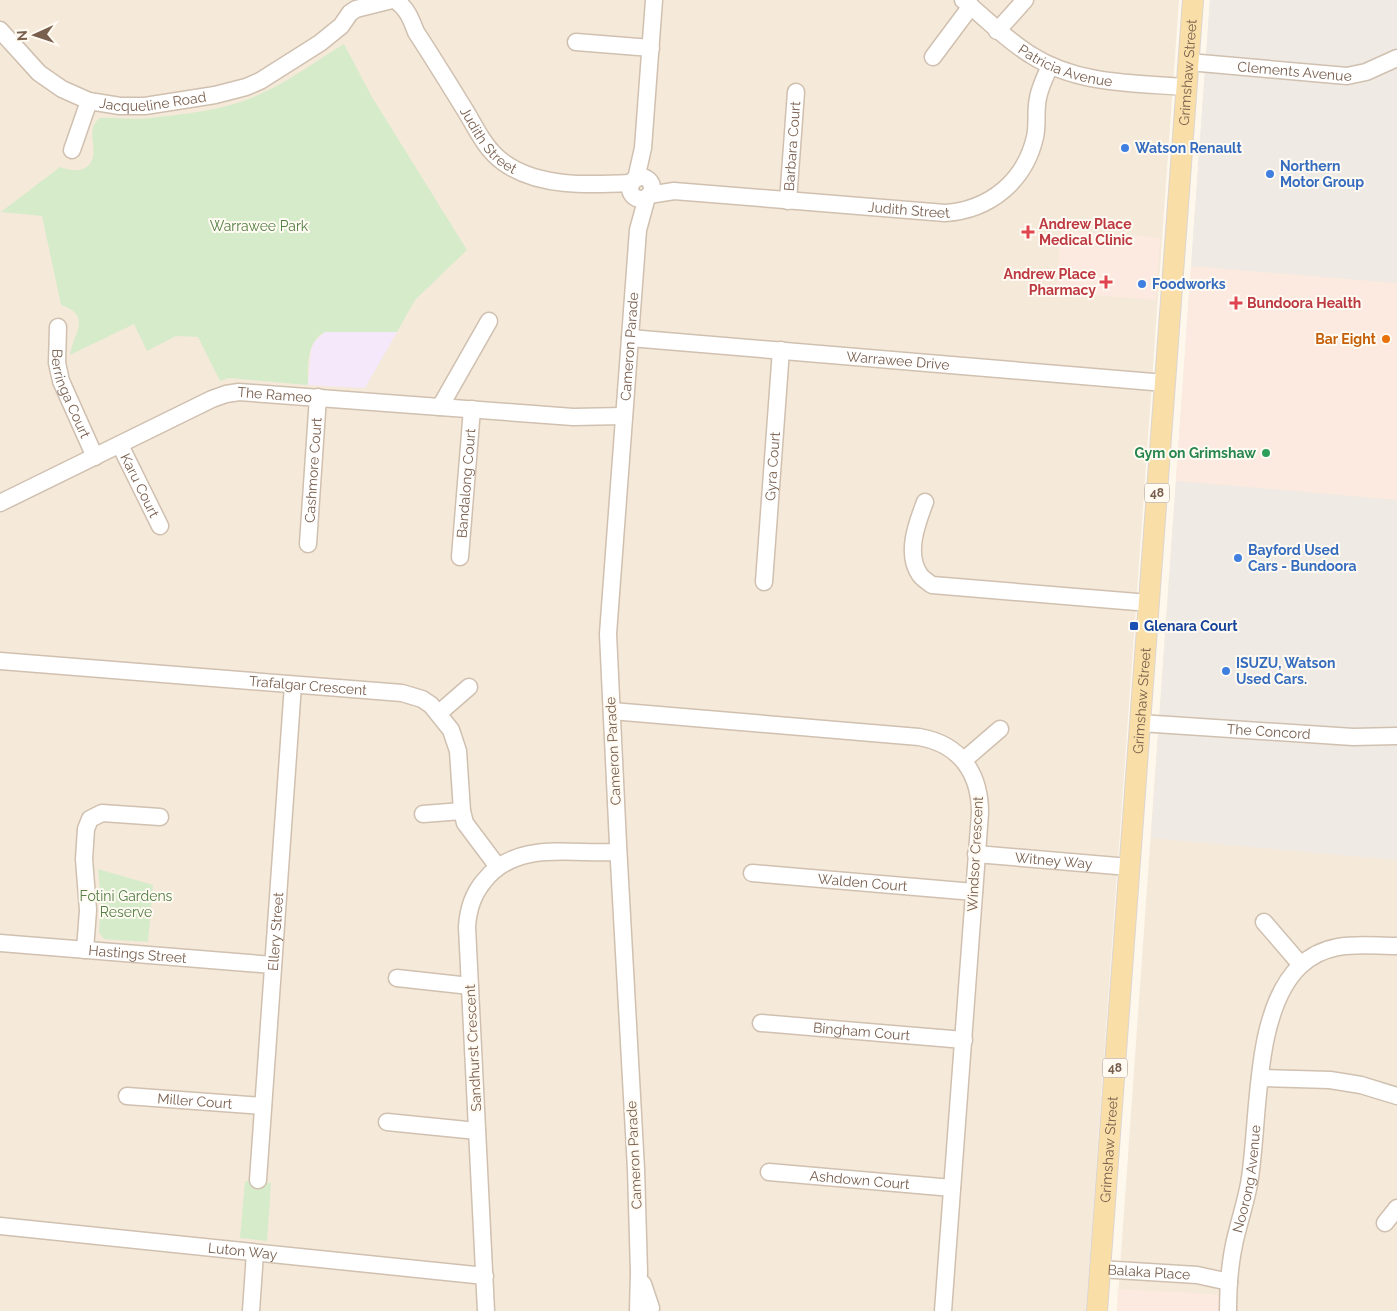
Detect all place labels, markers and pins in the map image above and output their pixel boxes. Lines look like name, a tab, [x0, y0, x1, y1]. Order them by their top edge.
place label: Watson Renault	[1135, 140, 1242, 156]
marker: Watson Renault	[1119, 142, 1131, 154]
place label: Northern Motor Group	[1280, 158, 1364, 190]
marker: Northern Motor Group	[1264, 168, 1276, 180]
place label: Andrew Place Medical Clinic	[1039, 216, 1133, 248]
marker: Andrew Place Medical Clinic	[1021, 225, 1035, 239]
place label: Andrew Place Pharmacy	[1003, 266, 1097, 298]
marker: Andrew Place Pharmacy	[1100, 276, 1112, 288]
place label: Foodworks	[1152, 276, 1226, 292]
marker: Foodworks	[1136, 278, 1148, 290]
place label: Bundoora Health	[1247, 295, 1361, 311]
marker: Bundoora Health	[1229, 296, 1243, 310]
place label: Bar Eight	[1315, 331, 1377, 347]
marker: Bar Eight	[1380, 333, 1392, 345]
place label: Gym on Grimshaw	[1135, 445, 1256, 461]
marker: Gym on Grimshaw	[1260, 447, 1272, 459]
place label: Bayford Used Cars - Bundoora	[1248, 542, 1357, 574]
marker: Bayford Used Cars - Bundoora	[1232, 552, 1244, 564]
place label: Glenara Court	[1144, 618, 1238, 634]
marker: Glenara Court	[1128, 620, 1140, 632]
place label: ISUZU, Watson Used Cars.	[1236, 655, 1335, 687]
marker: ISUZU, Watson Used Cars.	[1220, 665, 1232, 677]

